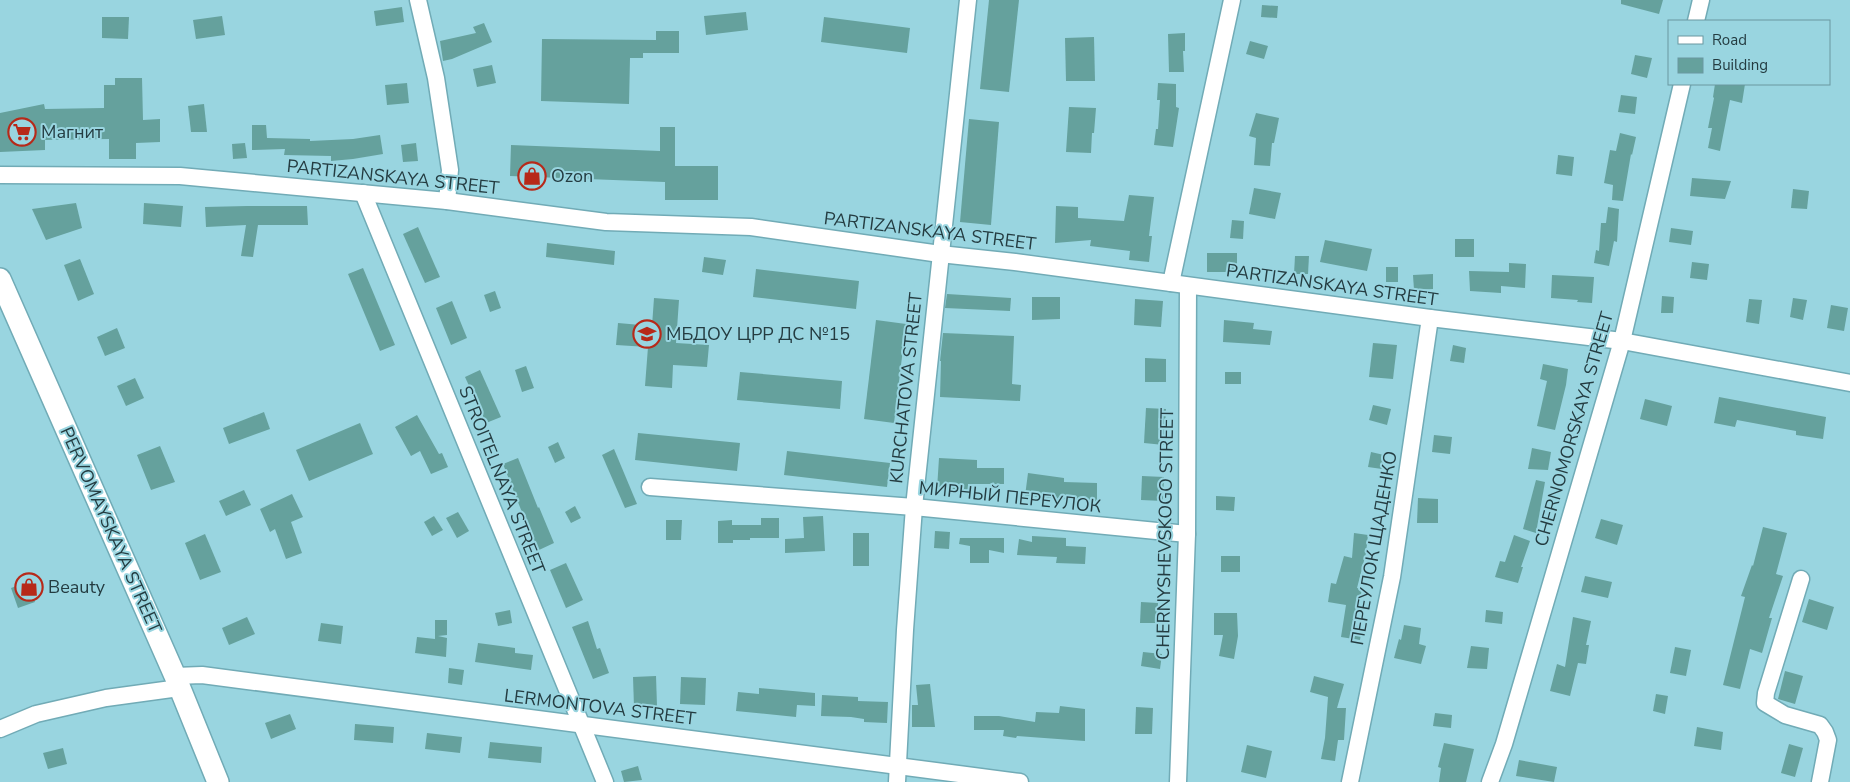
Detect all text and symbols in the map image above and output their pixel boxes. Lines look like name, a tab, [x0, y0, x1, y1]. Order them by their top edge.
legend	[1668, 20, 1830, 85]
text: Road	[1712, 30, 1747, 50]
text: Building	[1712, 55, 1768, 75]
supermarket icon: Магнит	[7, 117, 37, 147]
place label: Магнит	[41, 120, 103, 144]
street label: PARTIZANSKAYA STREET	[286, 154, 501, 200]
shop icon: Ozon	[517, 161, 547, 191]
place label: Ozon	[551, 164, 593, 188]
street label: PARTIZANSKAYA STREET	[823, 206, 1038, 256]
street label: PARTIZANSKAYA STREET	[1225, 258, 1440, 312]
street label: KURCHATOVA STREET	[884, 291, 928, 485]
street label: CHERNOMORSKAYA STREET	[1529, 309, 1619, 549]
school or university icon: МБДОУ ЦРР ДС №15	[632, 319, 662, 349]
place label: МБДОУ ЦРР ДС №15	[666, 322, 850, 346]
street label: STROITELNAYA STREET	[453, 382, 551, 578]
street label: CHERNYSHEVSKOGO STREET	[1151, 408, 1179, 660]
street label: PERVOMAYSKAYA STREET	[55, 423, 168, 637]
street label: ПЕРЕУЛОК ЩАДЕНКО	[1345, 449, 1403, 647]
street label: МИРНЫЙ ПЕРЕУЛОК	[918, 475, 1103, 519]
shop icon: Beauty	[14, 572, 44, 602]
place label: Beauty	[48, 575, 106, 599]
street label: LERMONTOVA STREET	[503, 683, 697, 731]

